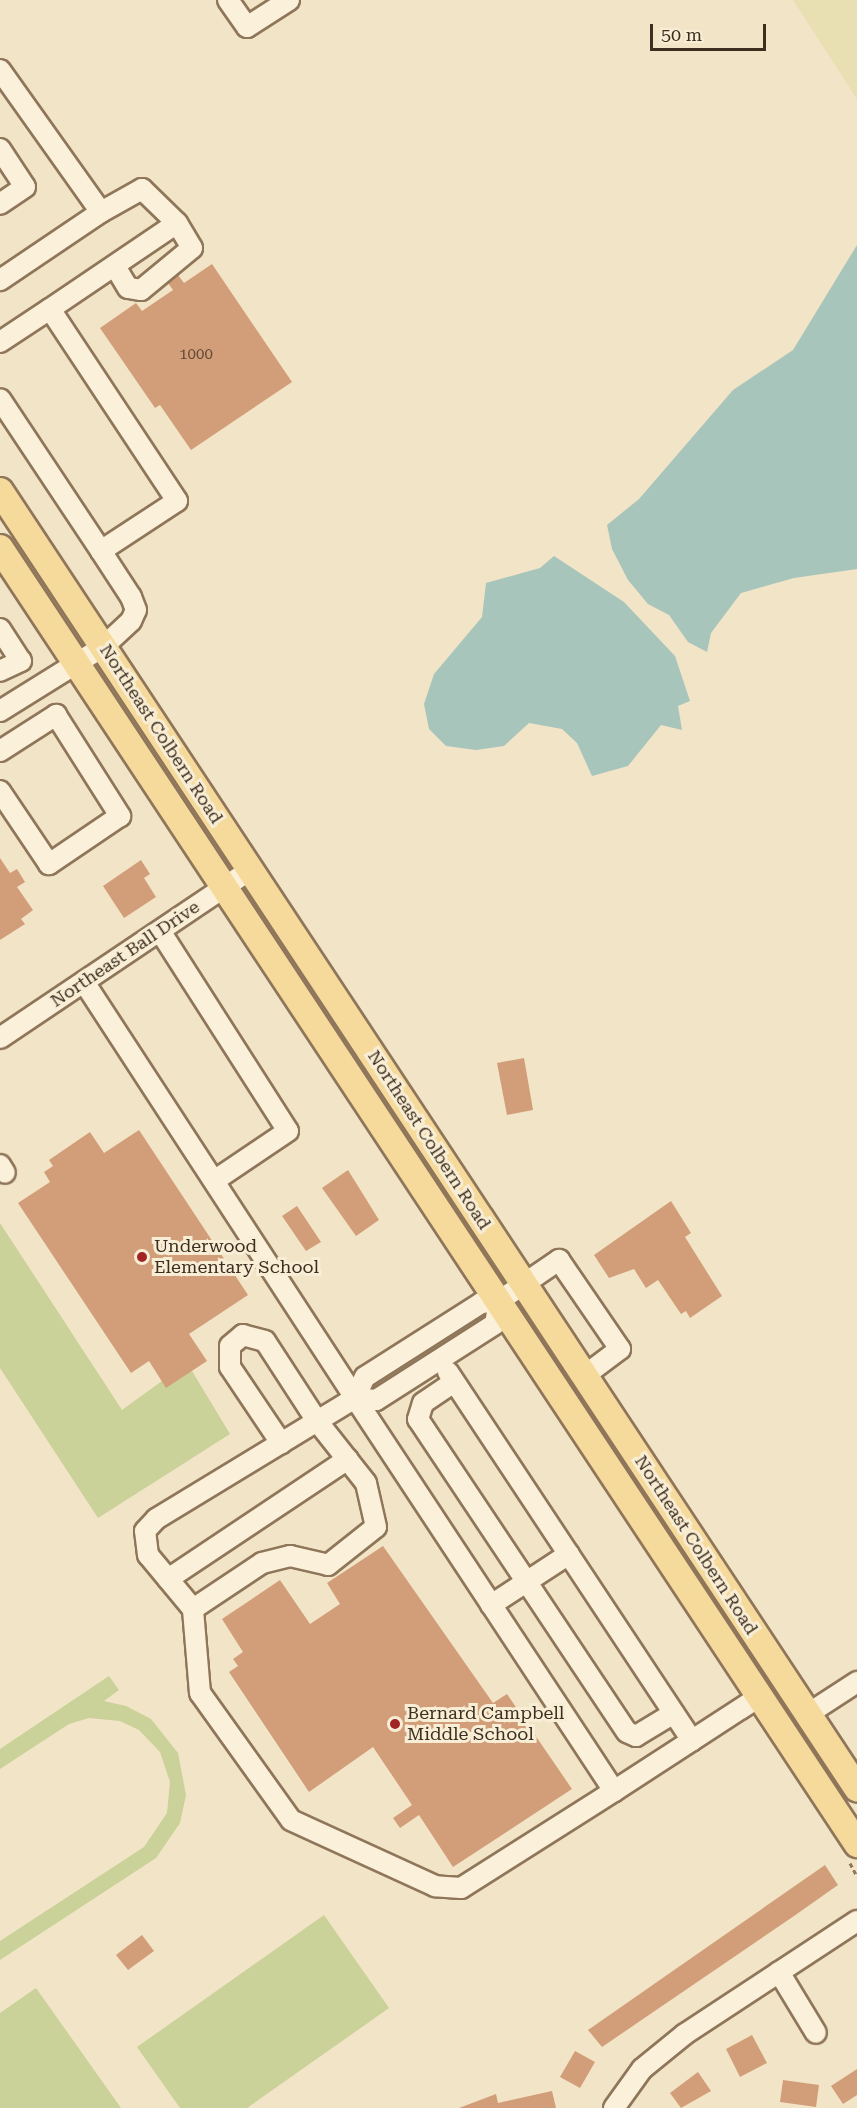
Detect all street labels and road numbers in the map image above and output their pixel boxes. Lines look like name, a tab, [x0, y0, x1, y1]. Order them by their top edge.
street label: Northeast Colbern Road	[95, 640, 227, 828]
street label: Northeast Ball Drive	[46, 896, 204, 1012]
street label: Northeast Colbern Road	[363, 1046, 495, 1234]
street label: Northeast Colbern Road	[630, 1451, 762, 1639]

